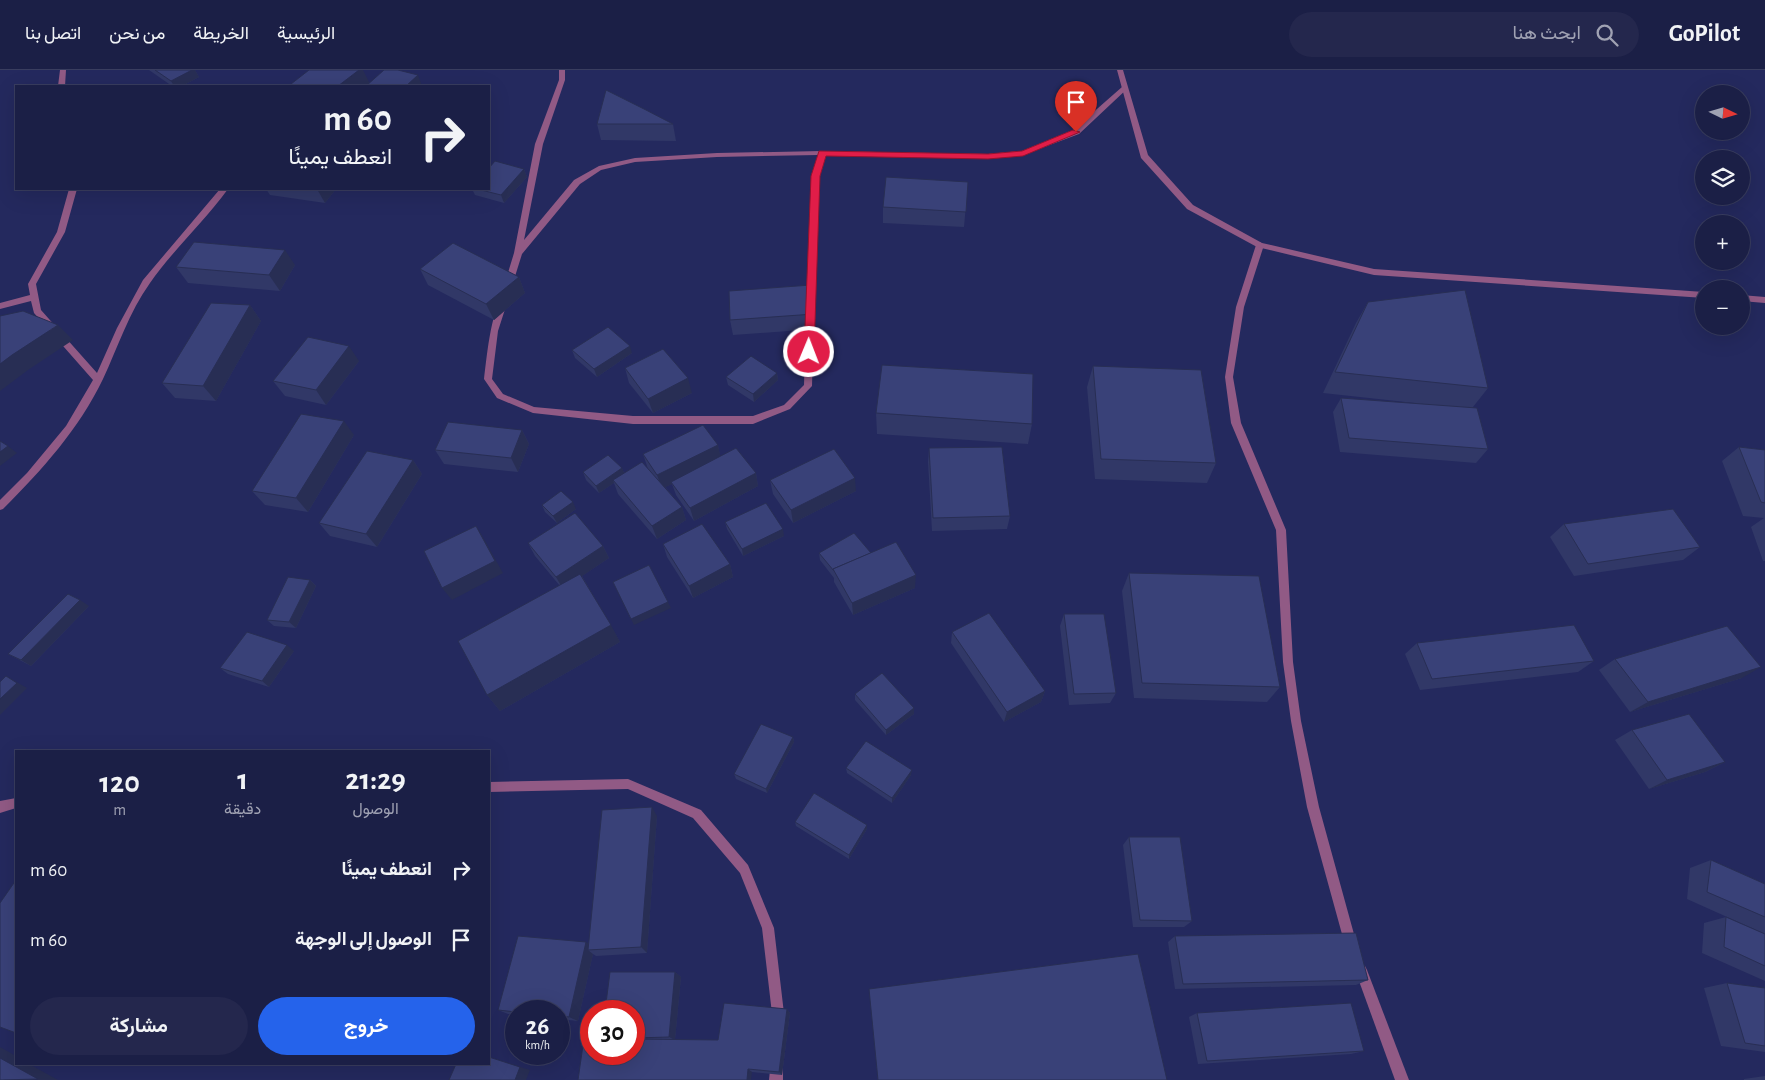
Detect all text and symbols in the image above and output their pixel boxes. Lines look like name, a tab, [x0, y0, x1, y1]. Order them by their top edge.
search box	[1289, 12, 1639, 57]
icon: search	[1593, 21, 1621, 49]
text: GoPilot	[1669, 22, 1740, 46]
text: ابحث هنا	[1513, 24, 1581, 43]
text: اتصل بنا	[25, 25, 81, 43]
text: من نحن	[109, 25, 165, 43]
text: الخريطة	[193, 25, 249, 43]
text: الرئيسية	[277, 25, 335, 43]
pin	[1055, 81, 1097, 132]
north arrow	[1695, 85, 1750, 140]
map controls	[1695, 85, 1750, 335]
icon: arrive	[1062, 88, 1090, 116]
text: 60 m	[323, 102, 392, 137]
icon: right	[410, 105, 475, 170]
text: انعطف يمينًا	[288, 146, 392, 168]
button: layers	[1695, 150, 1750, 205]
button: +	[1695, 215, 1750, 270]
button: −	[1695, 280, 1750, 335]
position arrow	[782, 325, 834, 377]
text: 1	[237, 765, 248, 795]
text: 21:29	[345, 765, 406, 795]
text: 120	[99, 768, 140, 798]
text: دقيقة	[224, 801, 261, 817]
text: الوصول	[352, 801, 399, 817]
text: m	[113, 802, 126, 818]
icon: right	[447, 856, 475, 884]
text: انعطف يمينًا	[342, 860, 432, 879]
text: 60 m	[30, 861, 67, 880]
icon: arrive	[447, 926, 475, 954]
text: الوصول إلى الوجهة	[295, 930, 432, 949]
text: 60 m	[30, 931, 67, 950]
button: مشاركة	[30, 997, 248, 1055]
button: خروج	[258, 997, 475, 1055]
speed limit sign: 30	[580, 1000, 645, 1065]
text: 26	[526, 1014, 549, 1039]
text: km/h	[525, 1039, 550, 1051]

